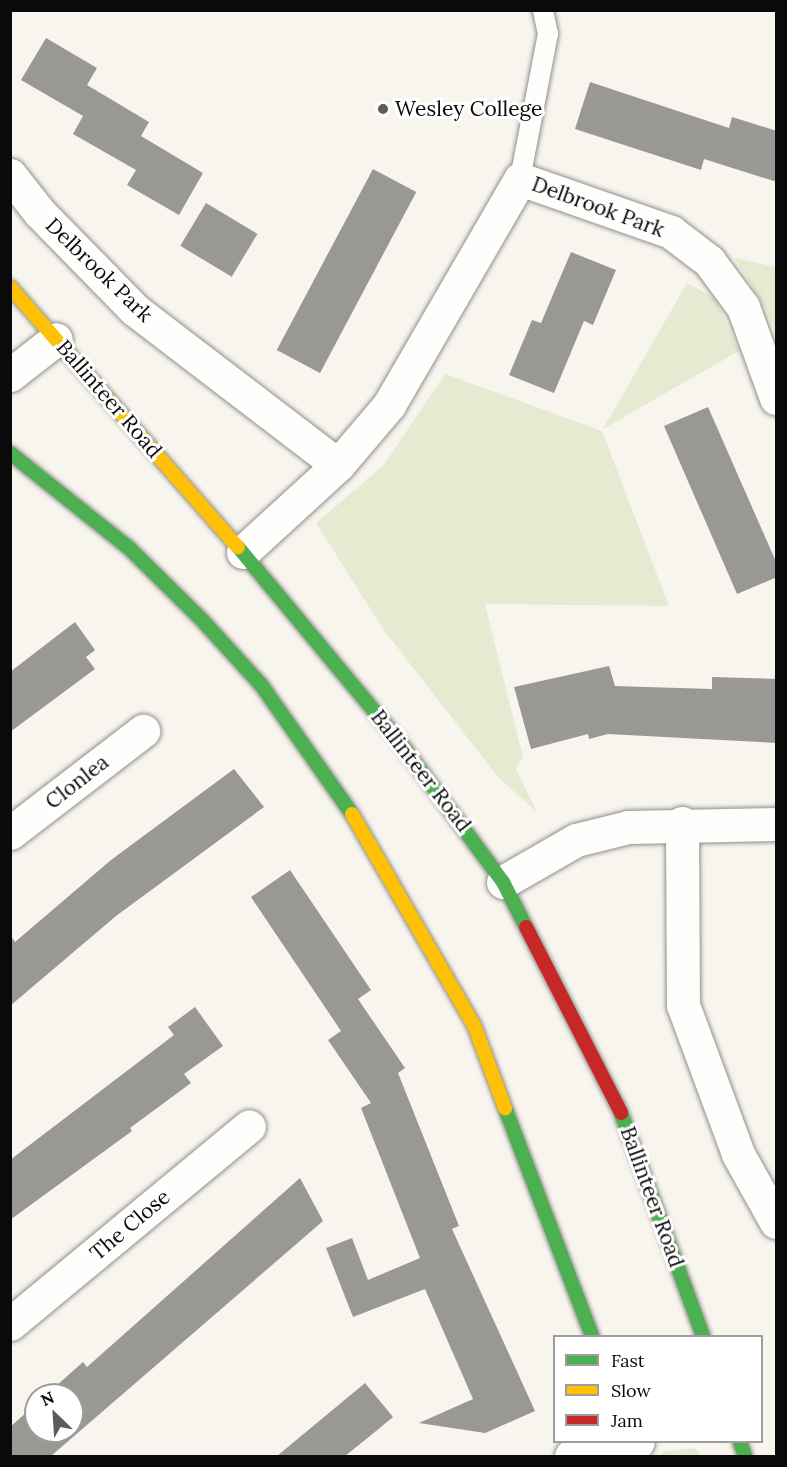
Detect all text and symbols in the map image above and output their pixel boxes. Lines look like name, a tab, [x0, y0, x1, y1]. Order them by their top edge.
place label: Wesley College	[395, 96, 542, 122]
marker: Wesley College	[376, 102, 390, 116]
street label: Delbrook Park	[528, 171, 668, 243]
street label: Delbrook Park	[40, 213, 158, 327]
street label: Ballinteer Road	[51, 335, 167, 463]
street label: Ballinteer Road	[366, 705, 476, 837]
street label: Clonlea	[40, 750, 114, 814]
street label: Ballinteer Road	[615, 1123, 689, 1271]
street label: The Close	[85, 1184, 175, 1266]
legend	[553, 1335, 763, 1443]
text: Fast	[611, 1349, 645, 1372]
text: Slow	[611, 1379, 651, 1402]
north arrow	[24, 1383, 84, 1443]
text: N	[37, 1387, 57, 1410]
text: Jam	[611, 1409, 643, 1432]

